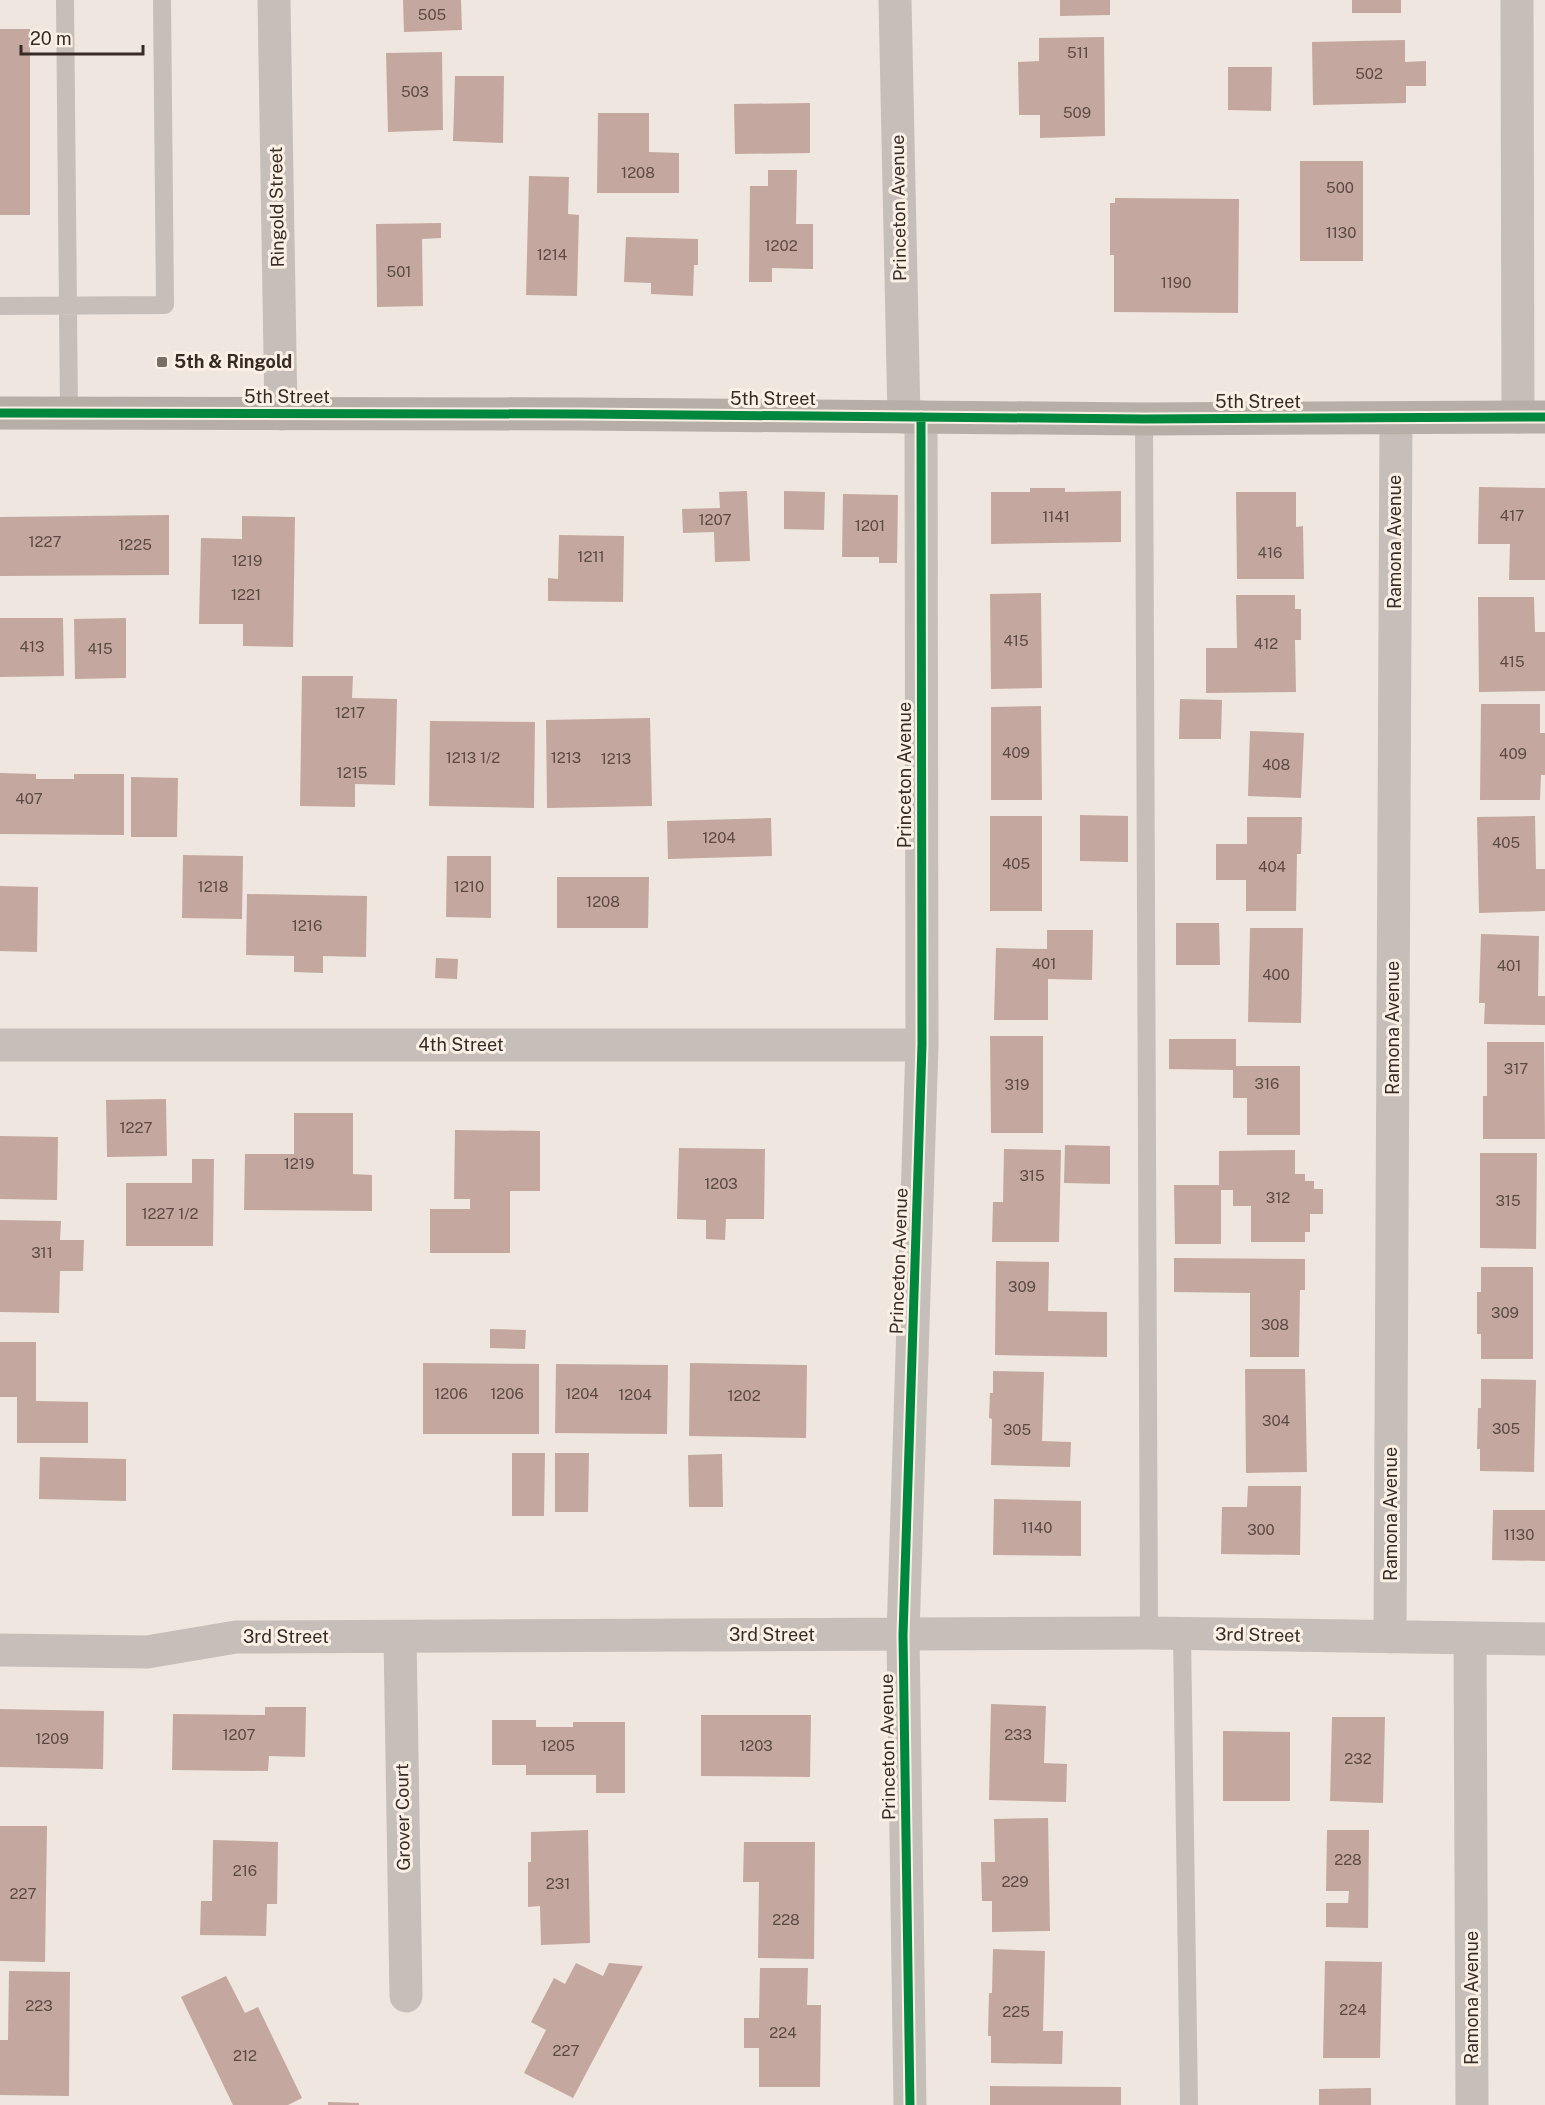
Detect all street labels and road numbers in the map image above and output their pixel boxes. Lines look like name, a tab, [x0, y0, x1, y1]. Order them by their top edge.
street label: Princeton Avenue	[887, 135, 910, 281]
street label: Ringold Street	[265, 146, 288, 268]
street label: 5th Street	[244, 386, 330, 407]
street label: 5th Street	[730, 388, 816, 409]
street label: 5th Street	[1215, 391, 1301, 412]
street label: Ramona Avenue	[1384, 475, 1405, 609]
street label: Princeton Avenue	[894, 702, 915, 848]
street label: Ramona Avenue	[1382, 961, 1403, 1095]
street label: 4th Street	[418, 1034, 504, 1055]
street label: Princeton Avenue	[885, 1187, 912, 1335]
street label: Ramona Avenue	[1380, 1447, 1401, 1581]
street label: 3rd Street	[1215, 1623, 1301, 1646]
street label: 3rd Street	[729, 1624, 815, 1645]
street label: 3rd Street	[243, 1626, 329, 1647]
street label: Princeton Avenue	[876, 1674, 899, 1820]
street label: Grover Court	[391, 1763, 414, 1871]
street label: Ramona Avenue	[1461, 1931, 1482, 2065]

